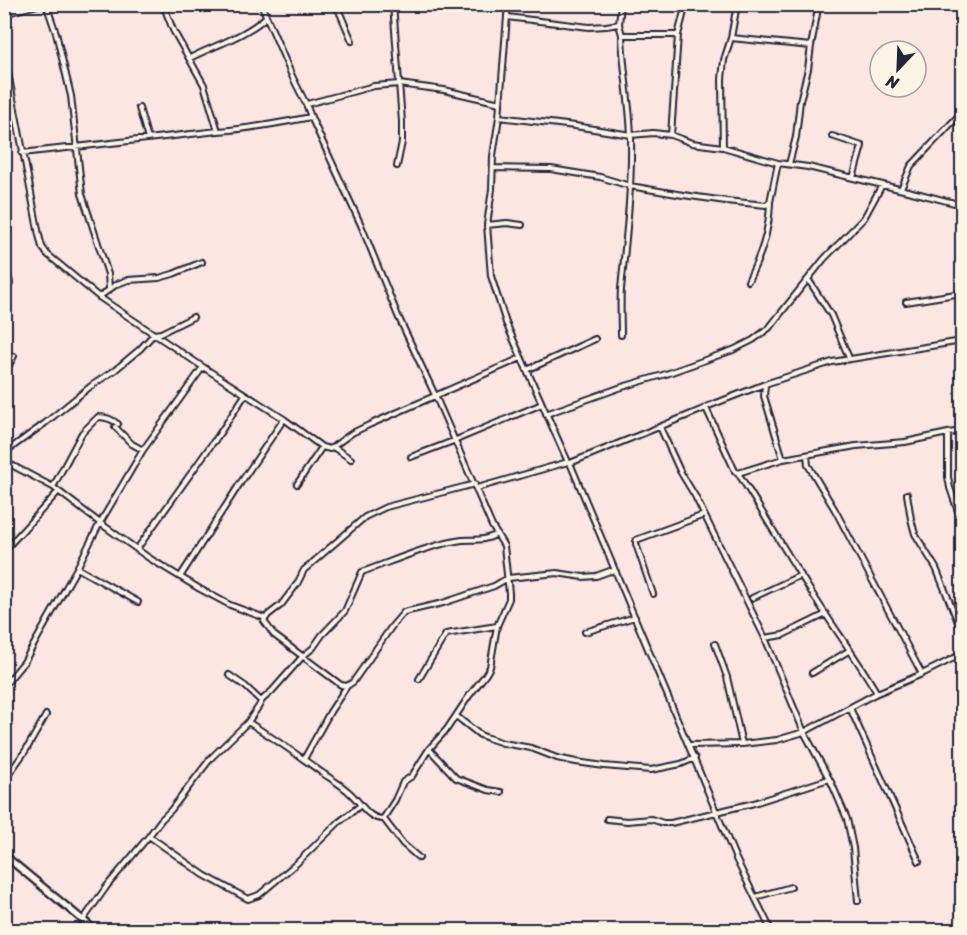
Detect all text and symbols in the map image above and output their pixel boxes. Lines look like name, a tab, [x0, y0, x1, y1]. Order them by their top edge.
north arrow	[868, 39, 928, 99]
text: N	[881, 66, 904, 98]

